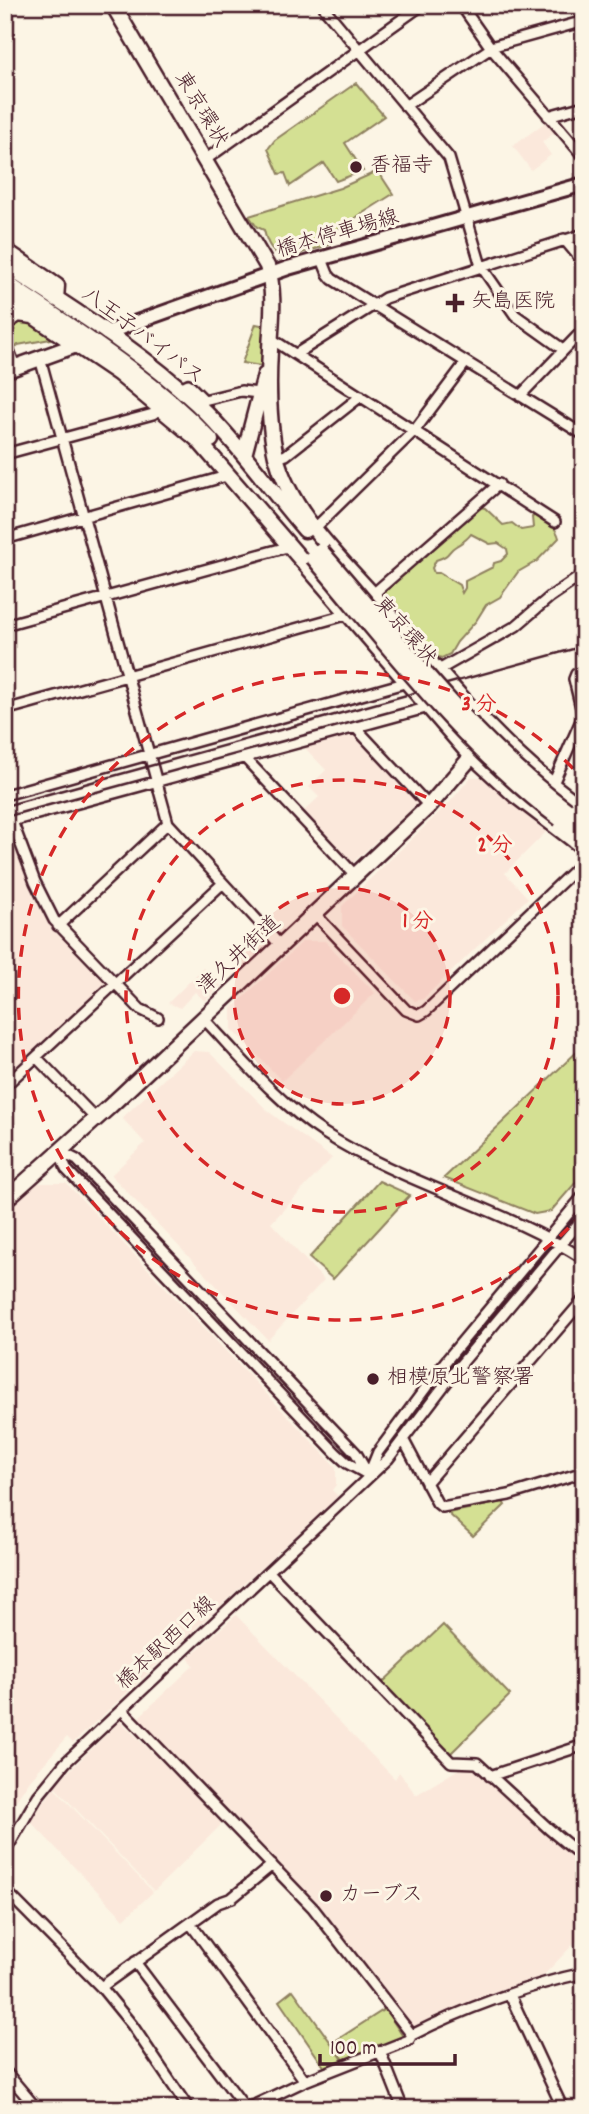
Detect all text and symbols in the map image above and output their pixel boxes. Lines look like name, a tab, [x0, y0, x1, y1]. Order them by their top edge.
street label: 東京環状	[166, 66, 234, 154]
place label: 香福寺	[370, 152, 433, 182]
marker: 香福寺	[348, 159, 364, 175]
street label: 橋本停車場線	[273, 203, 403, 267]
street label: 八王子バイパス	[74, 281, 210, 393]
place label: 矢島医院	[471, 288, 555, 318]
marker: 矢島医院	[445, 293, 465, 313]
street label: 東京環状	[365, 590, 443, 674]
text: 3 分	[461, 691, 497, 721]
text: 2 分	[478, 832, 513, 862]
text: 1 分	[403, 908, 433, 938]
street label: 津久井街道	[191, 909, 289, 1003]
centre of rings	[330, 984, 354, 1008]
place label: 相模原北警察署	[387, 1364, 534, 1394]
marker: 相模原北警察署	[365, 1371, 381, 1387]
street label: 橋本駅西口線	[111, 1590, 223, 1698]
place label: カーブス	[340, 1881, 423, 1911]
marker: カーブス	[318, 1888, 334, 1904]
scale bar	[320, 2023, 454, 2067]
text: 100 m	[330, 2035, 377, 2065]

